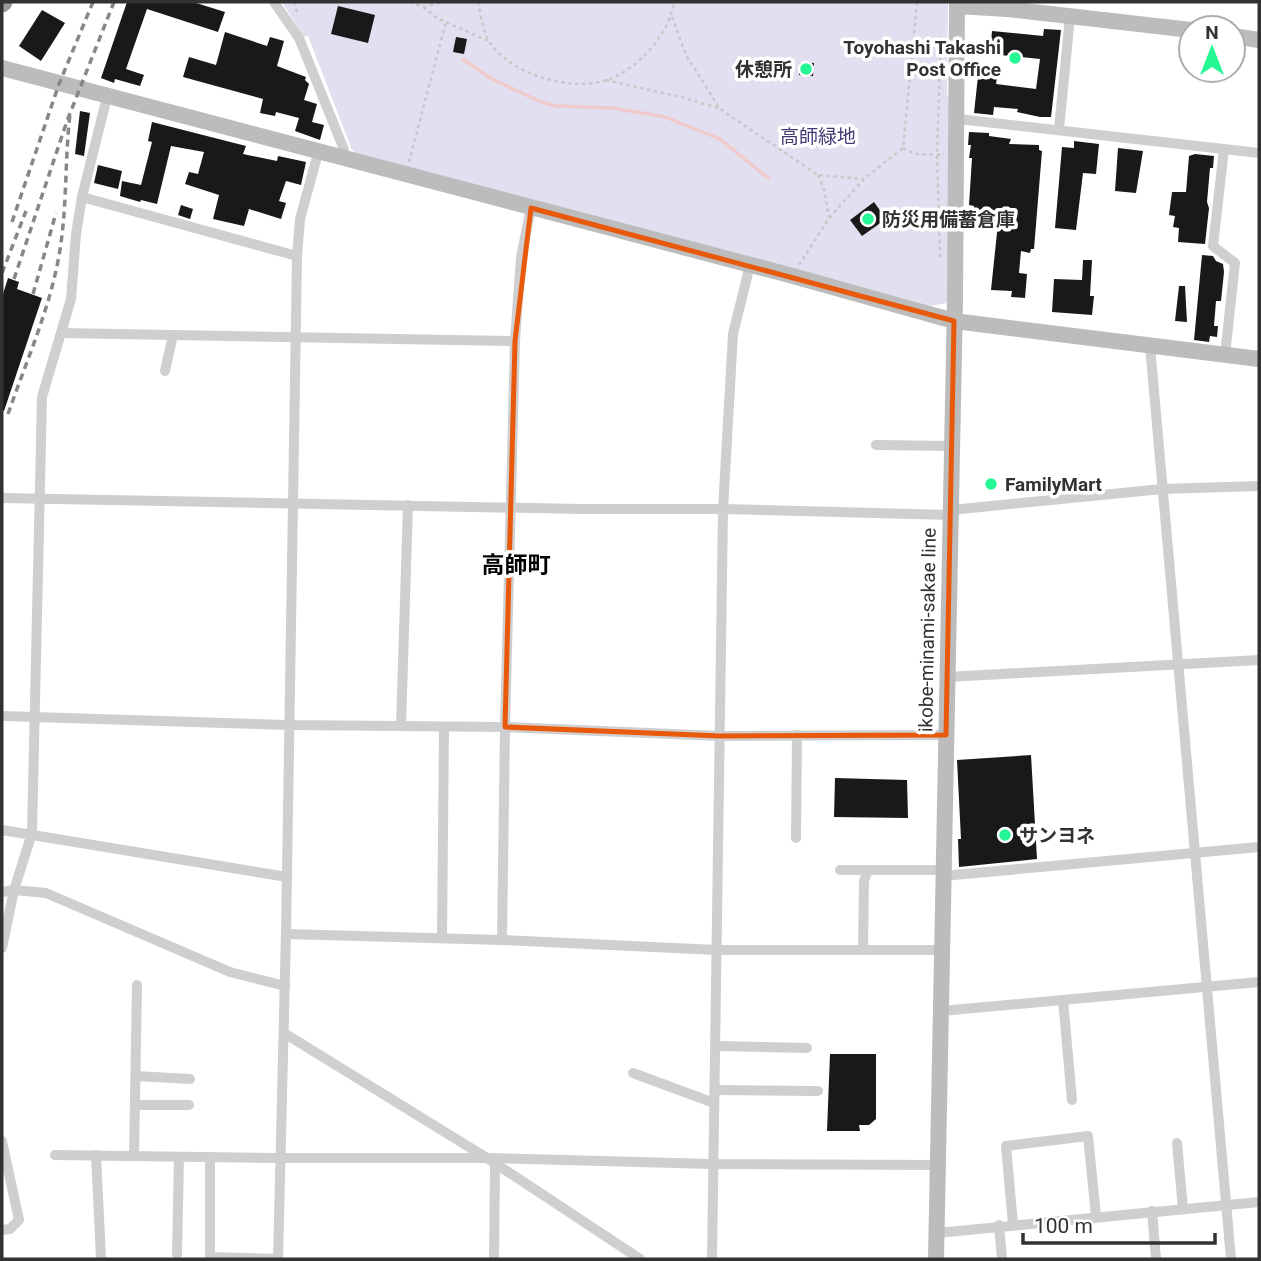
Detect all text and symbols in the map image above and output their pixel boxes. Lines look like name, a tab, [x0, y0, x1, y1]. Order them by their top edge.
north arrow	[1177, 14, 1247, 84]
text: N	[1205, 21, 1219, 44]
place label: Toyohashi Takashi Post Office	[843, 36, 1001, 81]
marker: Toyohashi Takashi Post Office	[1007, 50, 1023, 66]
place label: 休憩所	[735, 58, 792, 81]
marker: 休憩所	[798, 61, 814, 77]
park label: 高師緑地	[780, 125, 856, 148]
place label: 防災用備蓄倉庫	[882, 208, 1015, 231]
marker: 防災用備蓄倉庫	[860, 211, 876, 227]
place label: FamilyMart	[1005, 473, 1103, 496]
marker: FamilyMart	[983, 476, 999, 492]
street label: ikobe-minami-sakae line	[914, 528, 941, 732]
district label: 高師町	[482, 552, 551, 579]
place label: サンヨネ	[1019, 824, 1095, 847]
marker: サンヨネ	[997, 827, 1013, 843]
scale bar	[1023, 1202, 1216, 1246]
text: 100 m	[1034, 1214, 1093, 1238]

